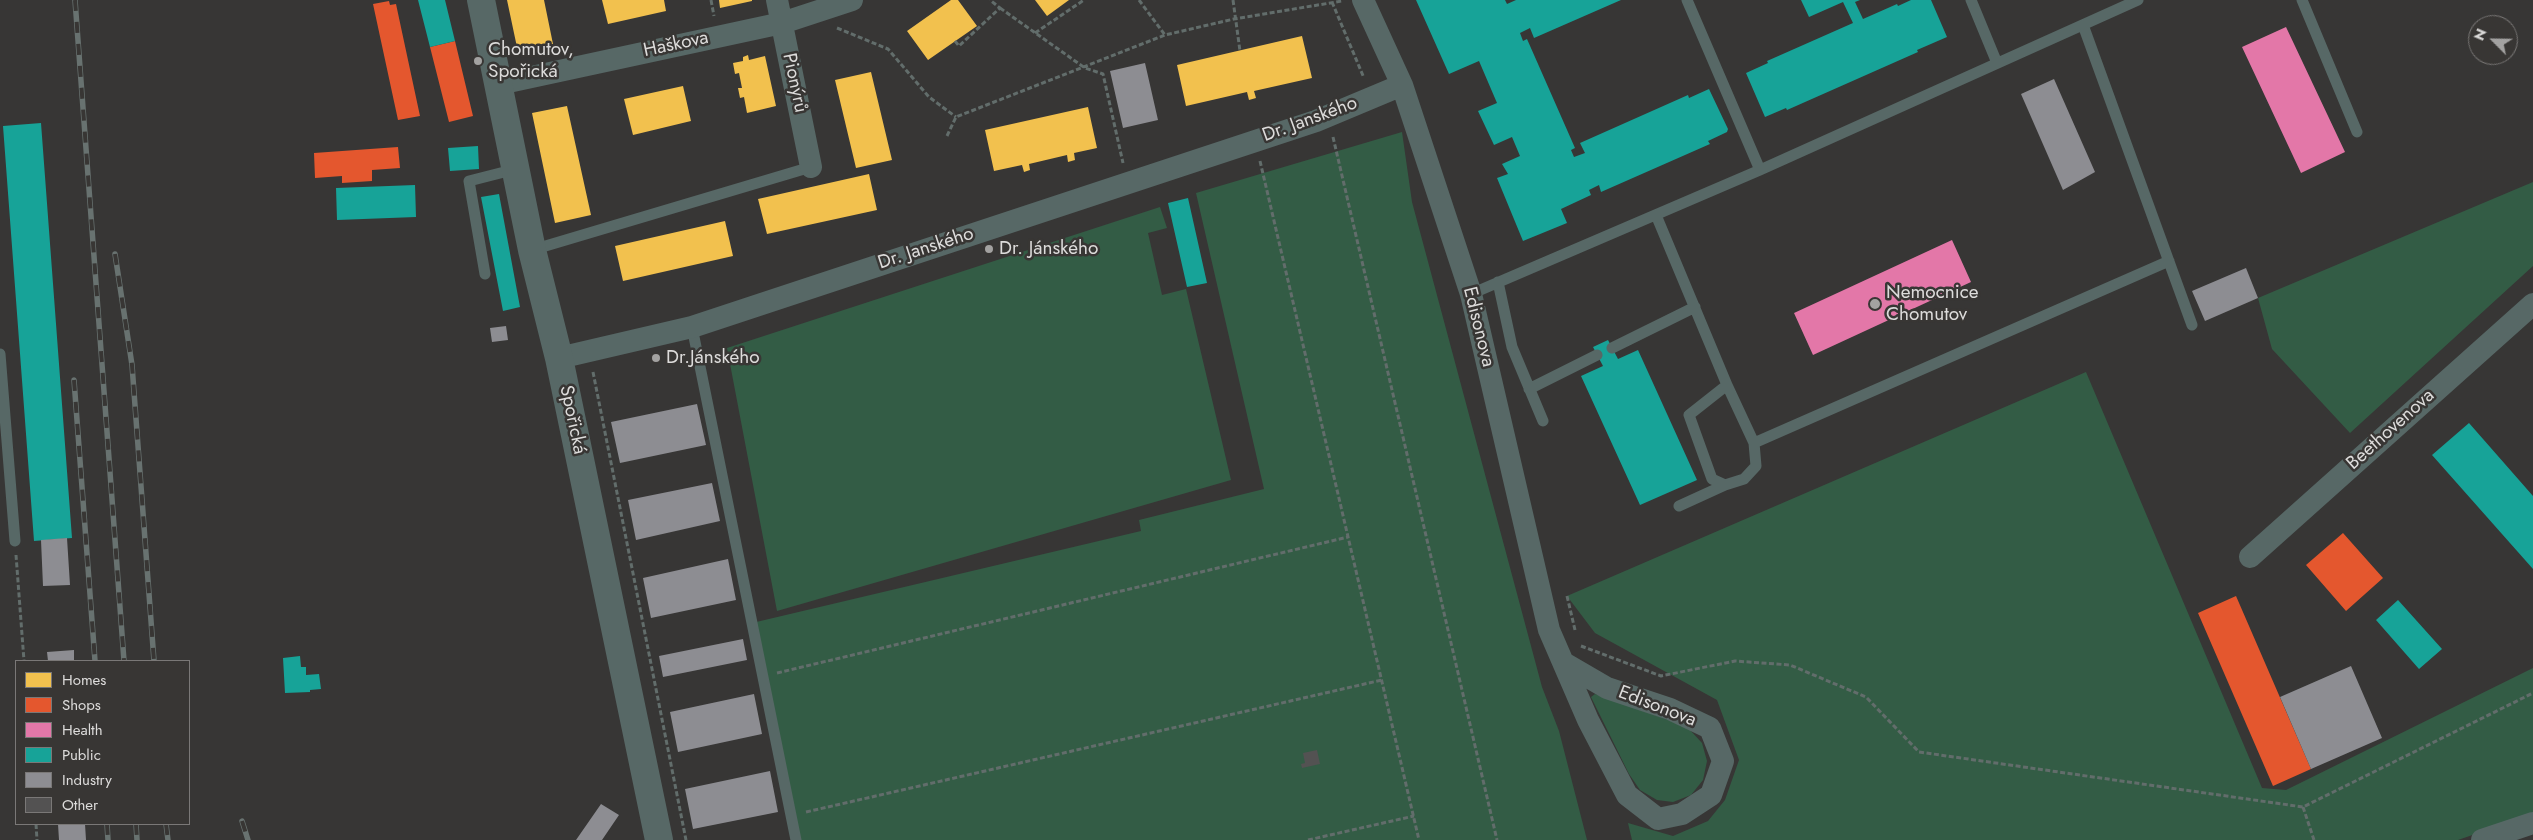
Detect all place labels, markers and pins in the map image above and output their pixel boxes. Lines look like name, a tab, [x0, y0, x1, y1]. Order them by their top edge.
place label: Chomutov, Spořická	[488, 39, 574, 83]
marker: Chomutov, Spořická	[472, 55, 484, 67]
place label: Dr. Jánského	[999, 238, 1098, 260]
marker: Dr. Jánského	[983, 243, 995, 255]
place label: Nemocnice Chomutov	[1886, 282, 1979, 326]
marker: Nemocnice Chomutov	[1868, 297, 1882, 311]
place label: Dr.Jánského	[666, 347, 760, 369]
marker: Dr.Jánského	[650, 352, 662, 364]

